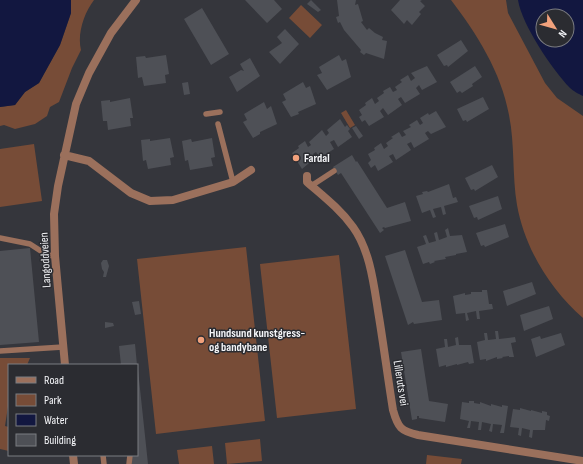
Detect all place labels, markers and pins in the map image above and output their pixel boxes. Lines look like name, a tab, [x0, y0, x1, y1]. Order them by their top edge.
place label: Fardal	[304, 151, 330, 166]
marker: Fardal	[291, 153, 301, 163]
place label: Hundsund kunstgress- og bandybane	[209, 326, 306, 355]
marker: Hundsund kunstgress- og bandybane	[196, 335, 206, 345]

